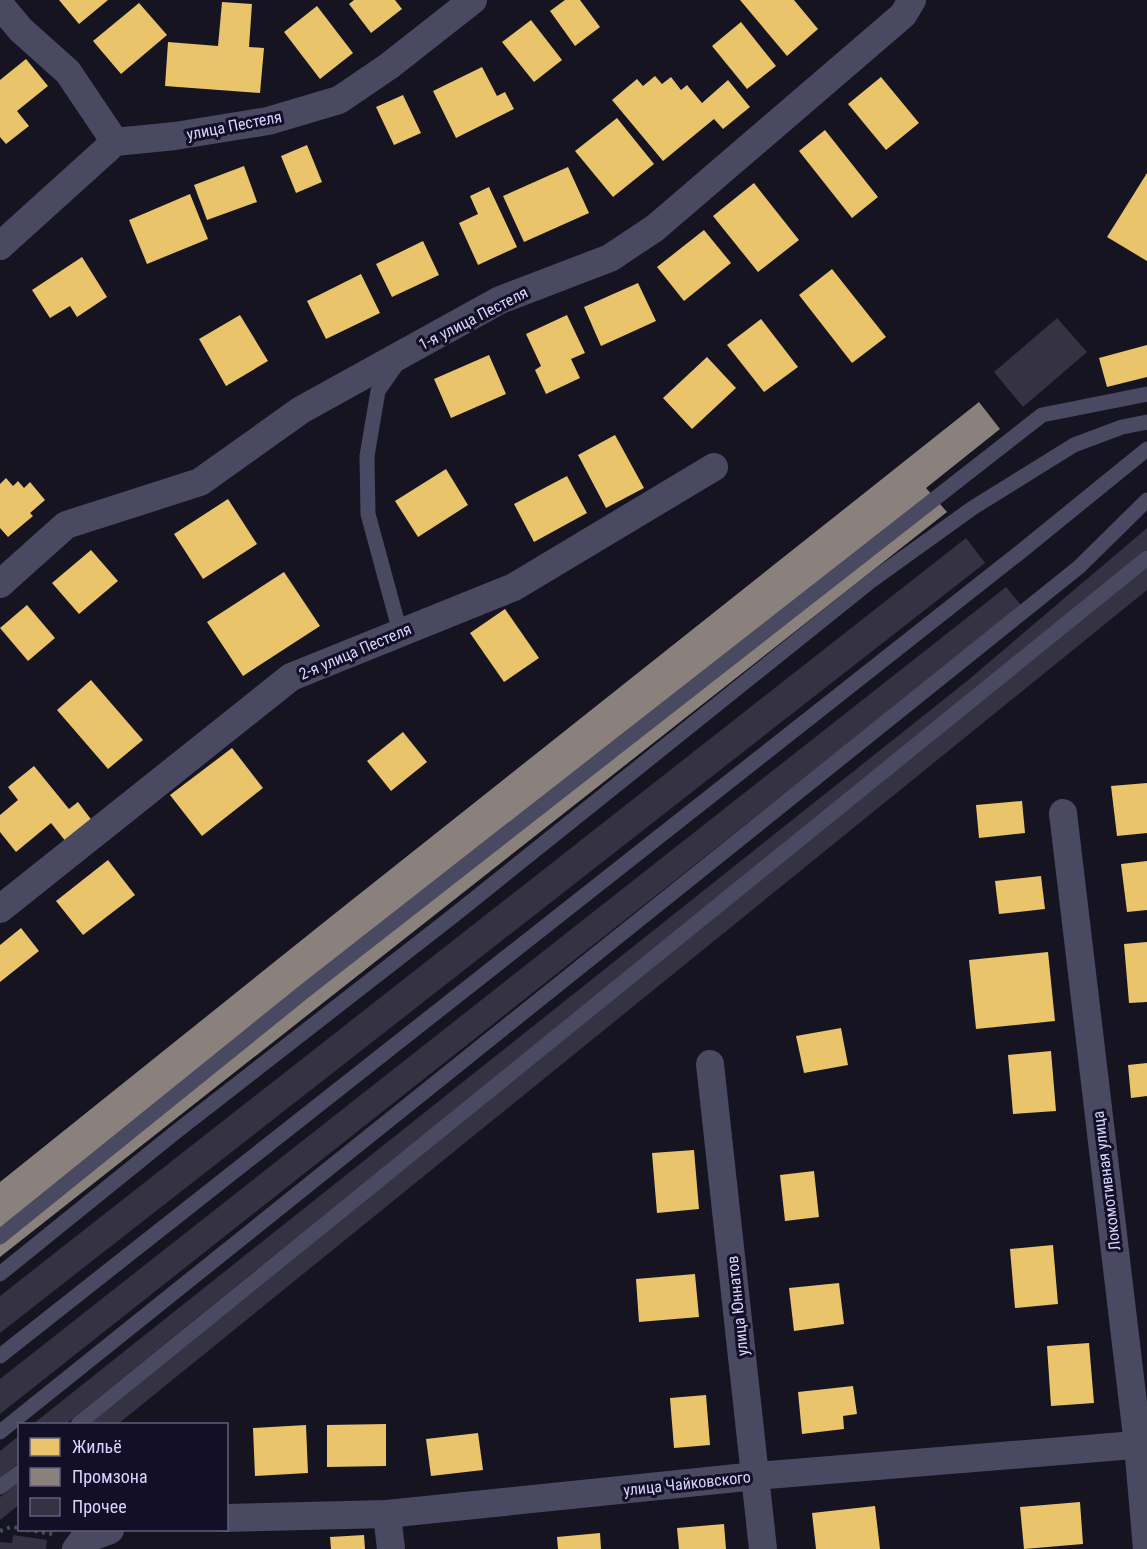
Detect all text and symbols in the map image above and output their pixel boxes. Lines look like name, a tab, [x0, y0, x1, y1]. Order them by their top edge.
street label: улица Пестеля	[185, 107, 283, 144]
street label: 1-я улица Пестеля	[415, 283, 531, 354]
street label: 2-я улица Пестеля	[296, 619, 414, 684]
street label: Локомотивная улица	[1089, 1110, 1124, 1252]
street label: улица Юннатов	[723, 1255, 752, 1357]
legend	[18, 1423, 228, 1531]
text: Жильё	[72, 1436, 122, 1457]
text: Промзона	[72, 1466, 148, 1487]
street label: улица Чайковского	[622, 1467, 752, 1500]
text: Прочее	[72, 1496, 127, 1517]

